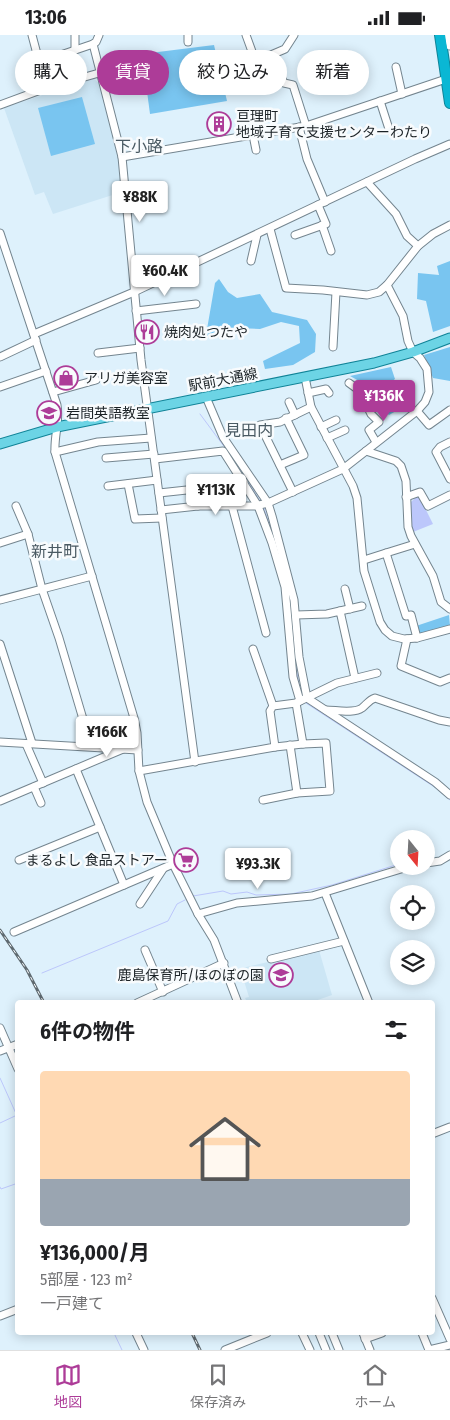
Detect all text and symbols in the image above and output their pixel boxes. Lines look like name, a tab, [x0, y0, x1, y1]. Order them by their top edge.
text: 13:06	[25, 6, 67, 29]
chip: 購入	[15, 50, 87, 95]
chip: 賃貸	[97, 50, 169, 95]
chip: 絞り込み	[179, 50, 287, 95]
chip: 新着	[297, 50, 369, 95]
place label: 亘理町 地域子育て支援センターわたり	[236, 108, 432, 141]
building icon: 亘理町 地域子育て支援センターわたり	[206, 111, 232, 137]
district label: 下小路	[115, 137, 163, 156]
pin: ¥88K	[110, 181, 170, 223]
text: ¥88K	[123, 187, 157, 206]
pin: ¥60.4K	[124, 255, 206, 297]
text: ¥60.4K	[142, 261, 188, 280]
restaurant icon: 焼肉処つたや	[134, 319, 160, 345]
place label: 焼肉処つたや	[164, 324, 248, 341]
shop icon: アリガ美容室	[53, 365, 79, 391]
street label: 駅前大通線	[187, 365, 259, 395]
place label: アリガ美容室	[84, 370, 168, 387]
pin: ¥136K	[349, 379, 419, 422]
text: ¥136K	[364, 386, 404, 405]
school or university icon: 岩間英語教室	[36, 400, 62, 426]
place label: 岩間英語教室	[66, 405, 150, 422]
district label: 見田内	[225, 421, 273, 440]
pin: ¥113K	[181, 473, 251, 516]
text: ¥113K	[197, 480, 235, 499]
district label: 新井町	[31, 542, 79, 561]
pin: ¥166K	[72, 715, 142, 758]
text: ¥166K	[87, 722, 127, 741]
north arrow	[390, 830, 435, 875]
map controls	[390, 830, 435, 985]
supermarket icon: まるよし 食品ストアー	[173, 847, 199, 873]
pin: ¥93.3K	[217, 847, 299, 890]
place label: まるよし 食品ストアー	[26, 852, 168, 869]
text: ¥93.3K	[236, 854, 280, 873]
button: locate	[390, 885, 435, 930]
button: layers	[390, 940, 435, 985]
school or university icon: 鹿島保育所/ほのぼの園	[268, 962, 294, 988]
place label: 鹿島保育所/ほのぼの園	[117, 967, 264, 984]
icon: filters	[382, 1016, 410, 1044]
text: 6件の物件	[40, 1019, 135, 1045]
icon: home	[180, 1104, 270, 1194]
text: ¥136,000/月	[40, 1240, 150, 1266]
text: 5部屋 · 123 m²	[40, 1270, 133, 1289]
text: 一戸建て	[40, 1294, 104, 1313]
tab: 地図	[54, 1361, 82, 1411]
tab: 保存済み	[190, 1361, 246, 1411]
tab: ホーム	[354, 1361, 396, 1411]

